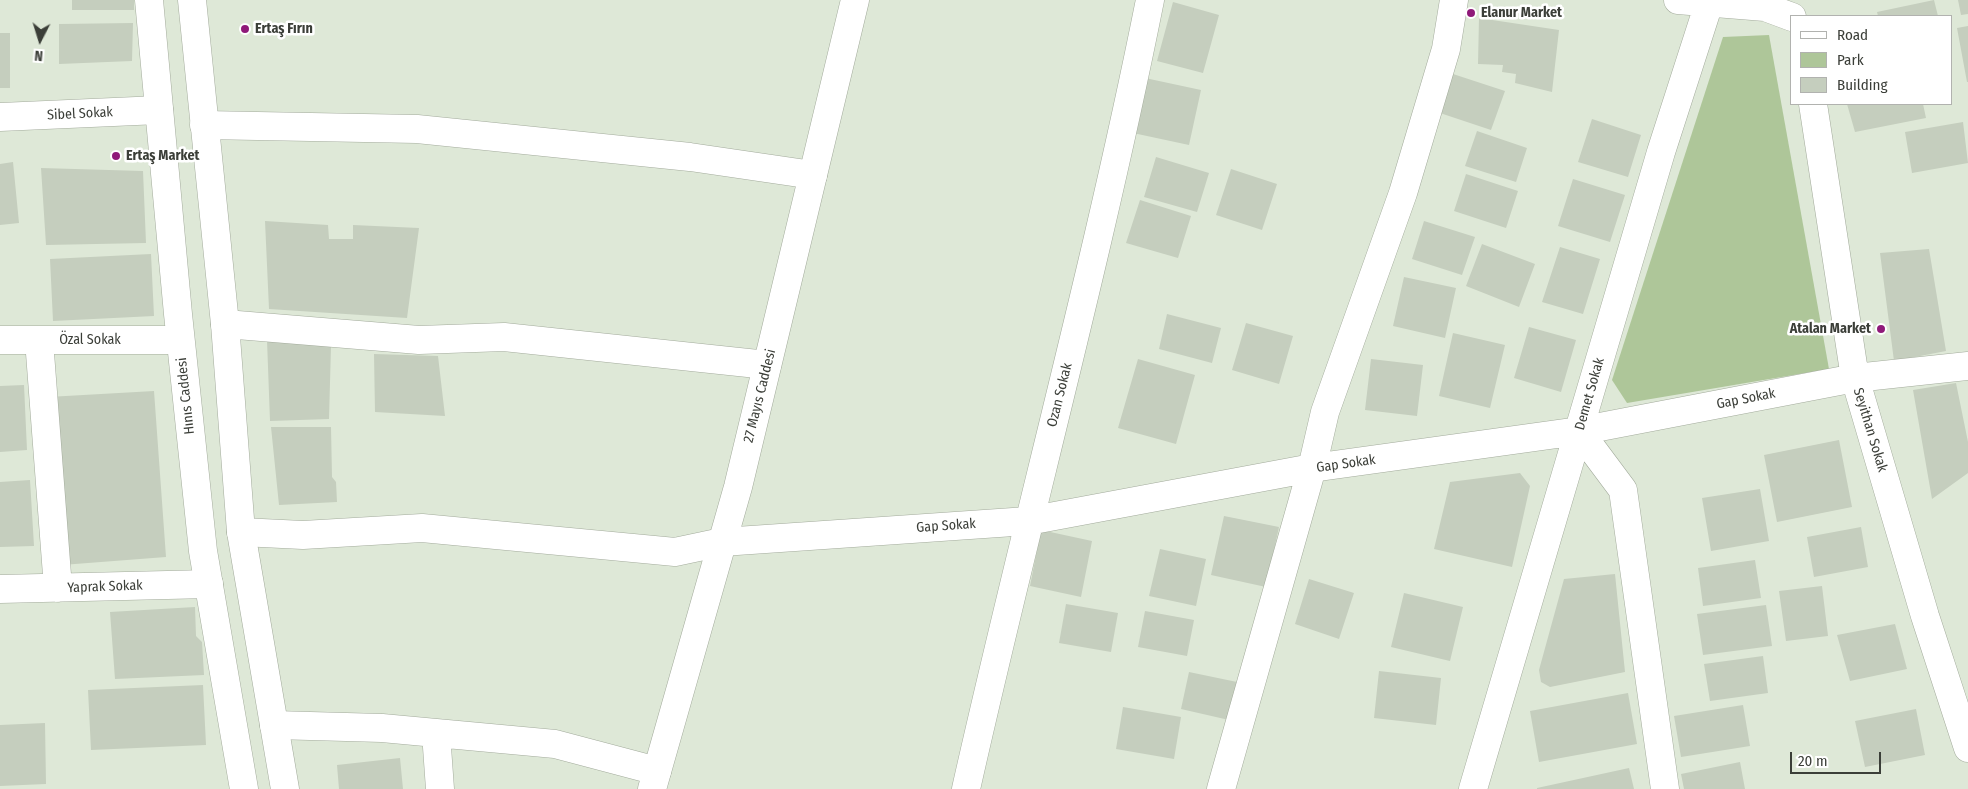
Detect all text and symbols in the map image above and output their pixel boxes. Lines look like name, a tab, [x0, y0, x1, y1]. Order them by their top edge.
place label: Elanur Market	[1481, 5, 1562, 21]
marker: Elanur Market	[1465, 7, 1477, 19]
north arrow	[15, 15, 65, 65]
legend	[1790, 15, 1953, 105]
place label: Ertaş Fırın	[255, 21, 313, 37]
marker: Ertaş Fırın	[239, 23, 251, 35]
text: Road	[1837, 26, 1868, 44]
text: N	[34, 47, 44, 64]
text: Park	[1837, 51, 1864, 69]
text: Building	[1837, 76, 1888, 94]
street label: Sibel Sokak	[47, 104, 113, 124]
place label: Ertaş Market	[126, 148, 199, 164]
marker: Ertaş Market	[110, 150, 122, 162]
place label: Atalan Market	[1790, 321, 1871, 337]
marker: Atalan Market	[1875, 323, 1887, 335]
street label: Özal Sokak	[59, 332, 121, 348]
street label: 27 Mayıs Caddesi	[740, 347, 780, 445]
street label: Demet Sokak	[1572, 356, 1608, 432]
street label: Hınıs Caddesi	[174, 357, 198, 435]
street label: Ozan Sokak	[1044, 361, 1076, 429]
street label: Gap Sokak	[1715, 385, 1777, 413]
street label: Seyithan Sokak	[1849, 386, 1891, 474]
street label: Gap Sokak	[1315, 452, 1377, 476]
street label: Gap Sokak	[916, 516, 976, 536]
street label: Yaprak Sokak	[67, 577, 143, 597]
scale bar	[1793, 742, 1884, 774]
text: 20 m	[1798, 752, 1828, 770]

